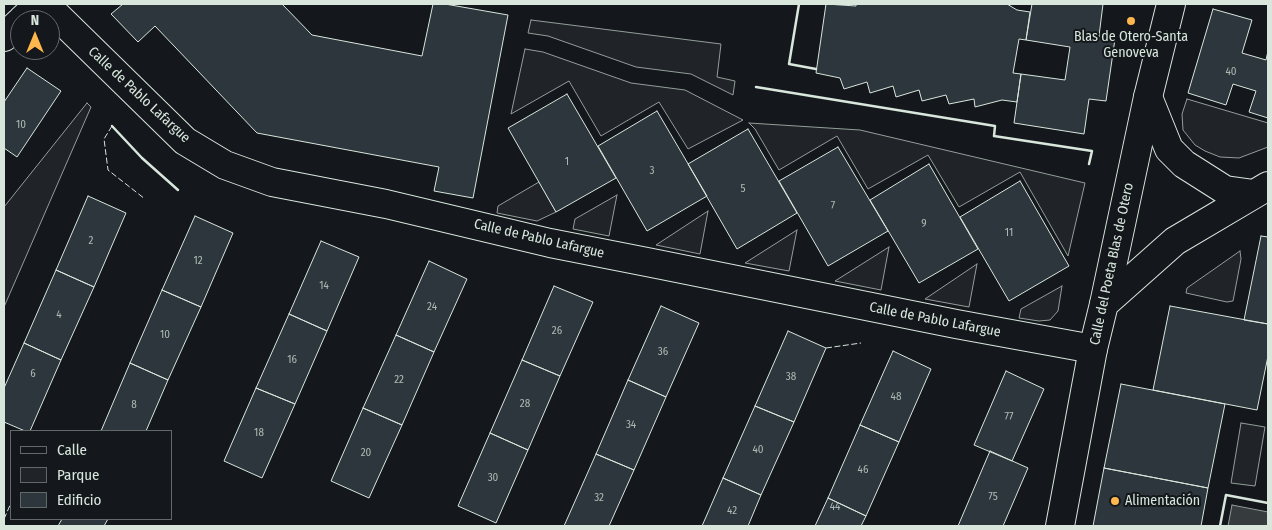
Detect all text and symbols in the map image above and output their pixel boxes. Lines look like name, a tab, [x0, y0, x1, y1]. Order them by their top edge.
north arrow	[10, 10, 60, 60]
text: N	[31, 12, 39, 29]
marker: Blas de Otero-Santa Genoveva	[1125, 15, 1137, 27]
place label: Blas de Otero-Santa Genoveva	[1074, 29, 1188, 62]
street label: Calle de Pablo Lafargue	[85, 43, 193, 147]
house number: 40	[1225, 65, 1237, 79]
house number: 10	[16, 118, 26, 132]
house number: 1	[565, 155, 569, 169]
house number: 3	[650, 164, 654, 178]
street label: Calle del Poeta Blas de Otero	[1087, 181, 1137, 347]
house number: 5	[740, 182, 746, 196]
house number: 7	[831, 199, 835, 213]
street label: Calle de Pablo Lafargue	[472, 216, 606, 262]
house number: 9	[921, 217, 927, 231]
house number: 11	[1005, 226, 1013, 240]
house number: 2	[89, 234, 93, 248]
house number: 12	[193, 254, 203, 268]
house number: 14	[319, 279, 329, 293]
street label: Calle de Pablo Lafargue	[868, 299, 1002, 341]
house number: 24	[427, 300, 437, 314]
house number: 4	[56, 308, 62, 322]
house number: 26	[552, 324, 562, 338]
house number: 10	[160, 328, 170, 342]
house number: 36	[658, 345, 668, 359]
house number: 16	[287, 353, 297, 367]
house number: 6	[30, 367, 36, 381]
house number: 38	[786, 370, 796, 384]
house number: 22	[394, 373, 404, 387]
house number: 48	[891, 390, 901, 404]
house number: 28	[520, 397, 530, 411]
house number: 8	[131, 398, 137, 412]
house number: 77	[1005, 410, 1013, 424]
house number: 34	[626, 418, 636, 432]
house number: 18	[254, 426, 264, 440]
legend	[10, 430, 172, 520]
text: Calle	[57, 441, 87, 459]
house number: 40	[752, 443, 764, 457]
house number: 20	[361, 446, 371, 460]
house number: 46	[858, 463, 868, 477]
text: Parque	[57, 466, 100, 484]
house number: 30	[488, 471, 498, 485]
house number: 75	[988, 490, 998, 504]
text: Edificio	[57, 491, 102, 509]
house number: 32	[594, 491, 604, 505]
place label: Alimentación	[1125, 493, 1200, 509]
marker: Alimentación	[1109, 495, 1121, 507]
house number: 44	[830, 500, 840, 514]
house number: 42	[727, 504, 737, 518]

